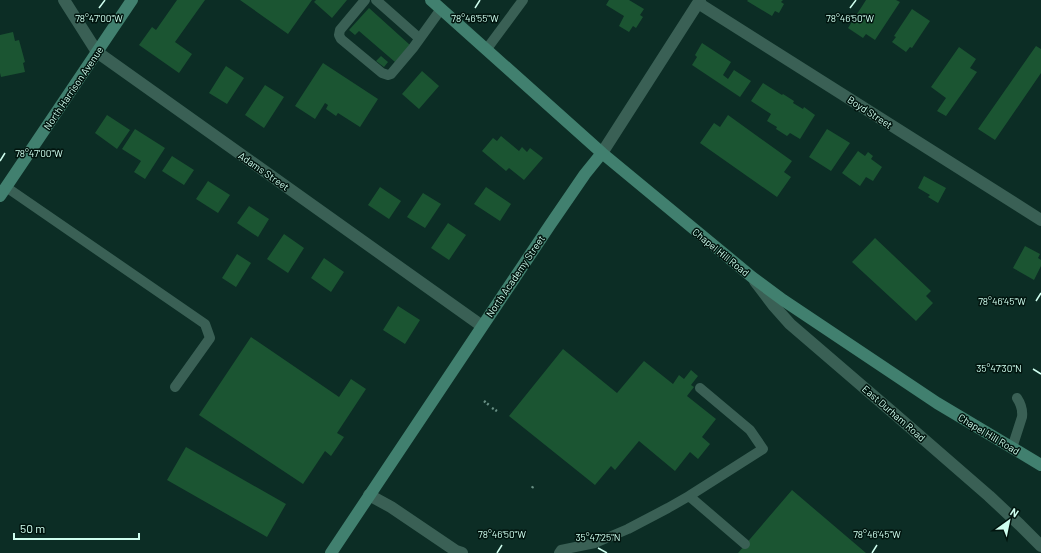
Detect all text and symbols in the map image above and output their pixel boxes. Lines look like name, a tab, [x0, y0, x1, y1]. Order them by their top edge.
text: 78°47'00"W	[75, 12, 123, 24]
text: 78°46'55"W	[451, 12, 499, 24]
text: 78°46'50"W	[826, 12, 874, 24]
street label: North Harrison Avenue	[41, 44, 105, 132]
street label: Boyd Street	[845, 93, 895, 131]
text: 78°47'00"W	[15, 147, 63, 159]
street label: Adams Street	[236, 149, 292, 193]
street label: Chapel Hill Road	[690, 225, 752, 279]
street label: North Academy Street	[483, 232, 547, 319]
text: 78°46'45"W	[978, 295, 1026, 307]
text: 35°47'30"N	[976, 362, 1022, 374]
street label: East Durham Road	[860, 382, 928, 444]
street label: Chapel Hill Road	[956, 411, 1022, 457]
north arrow	[989, 501, 1029, 541]
text: N	[1008, 505, 1021, 520]
scale bar	[14, 515, 139, 541]
text: 50 m	[20, 521, 45, 535]
text: 78°46'50"W	[478, 528, 526, 540]
text: 78°46'45"W	[853, 528, 901, 540]
text: 35°47'25"N	[575, 531, 621, 543]

